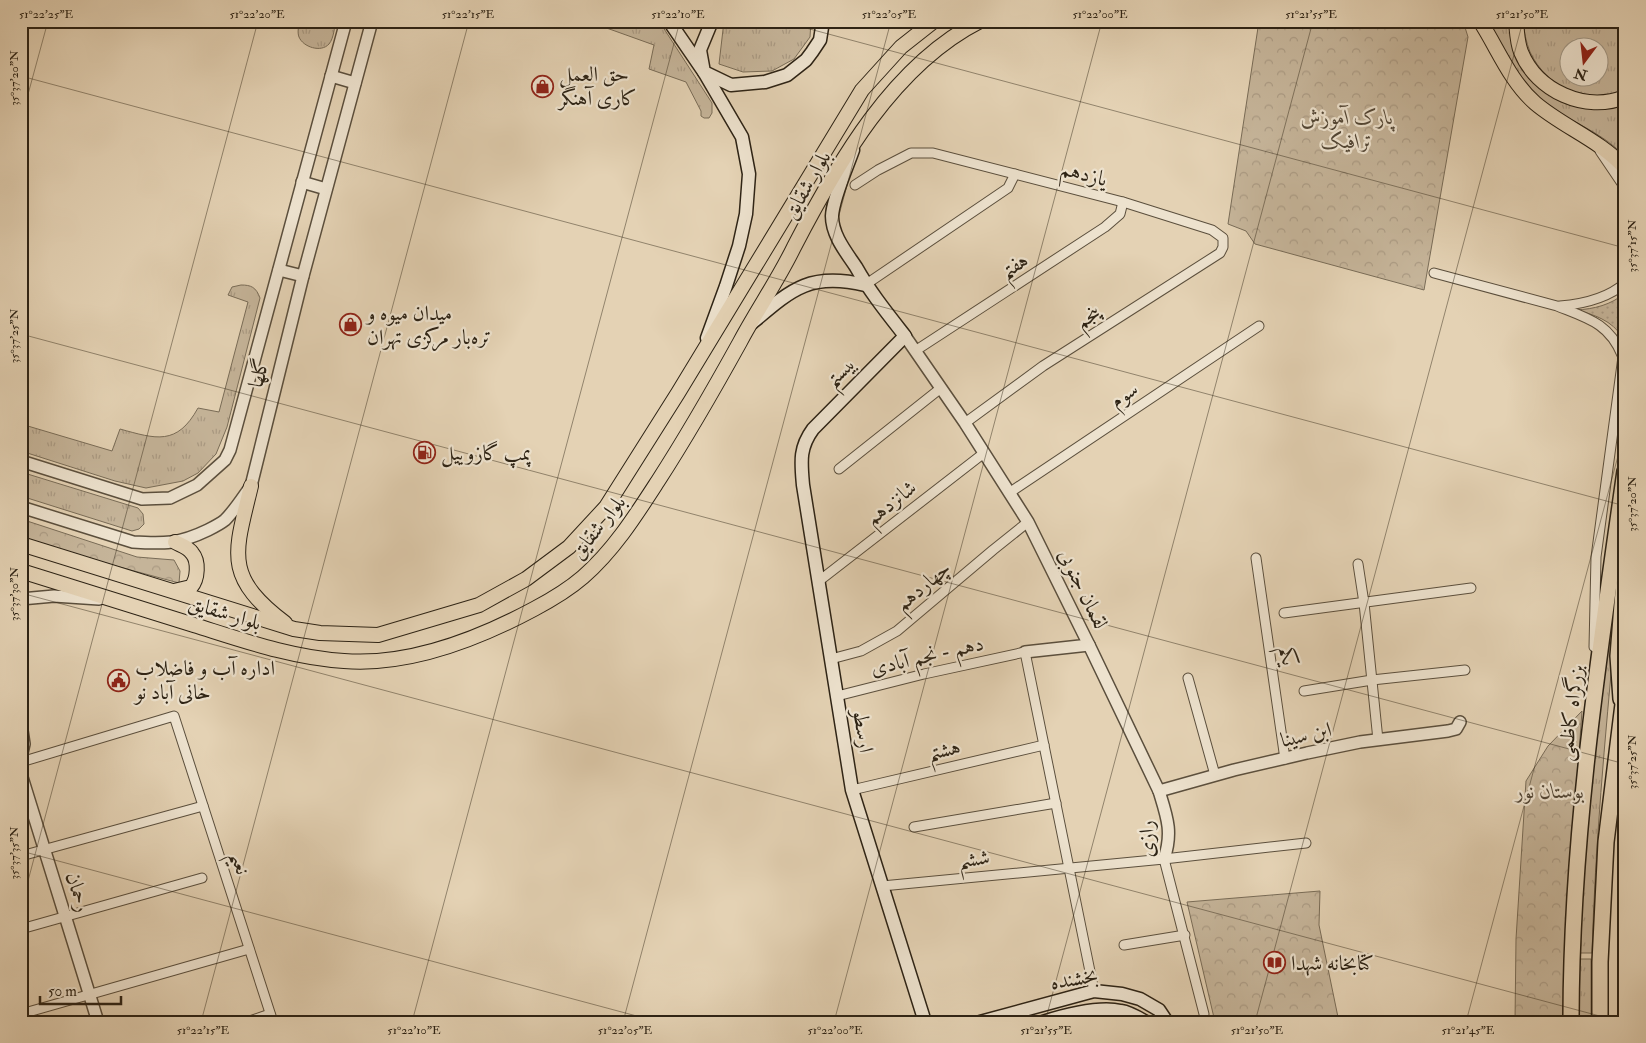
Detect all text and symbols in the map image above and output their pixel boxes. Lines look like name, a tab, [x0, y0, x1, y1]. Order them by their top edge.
text: 51°22'25"E	[19, 7, 73, 22]
text: 51°22'20"E	[229, 7, 285, 22]
text: 51°22'15"E	[442, 7, 495, 22]
text: 51°22'10"E	[651, 7, 705, 22]
text: 51°22'05"E	[862, 7, 917, 22]
text: 51°22'00"E	[1072, 7, 1128, 22]
text: 51°21'55"E	[1285, 7, 1337, 22]
text: 51°21'50"E	[1496, 7, 1549, 22]
north arrow	[1558, 38, 1608, 88]
text: 35°37'20"N	[7, 50, 22, 106]
place label: حق العمل کاری آهنگر	[557, 61, 637, 112]
text: N	[1572, 64, 1590, 84]
shop icon: حق العمل کاری آهنگر	[531, 74, 555, 98]
park label: پارک آموزش ترافیک	[1301, 104, 1395, 155]
street label: بلوار شقایق	[777, 146, 837, 224]
street label: یازدهم	[1056, 155, 1111, 199]
text: 35°37'15"N	[1625, 219, 1640, 272]
street label: هفتم	[994, 247, 1037, 291]
street label: پنجم	[1070, 298, 1111, 340]
place label: میدان میوه و تره‌بار مرکزی تهران	[365, 300, 491, 352]
text: 35°37'25"N	[7, 308, 22, 363]
shop icon: میدان میوه و تره‌بار مرکزی تهران	[339, 313, 363, 337]
street label: بیستم	[819, 351, 866, 398]
street label: گلها	[242, 355, 276, 391]
street label: سوم	[1105, 376, 1146, 418]
place label: پمپ گازوییل	[441, 440, 532, 469]
fuel station icon: پمپ گازوییل	[413, 441, 437, 465]
street label: شانزدهم	[860, 474, 926, 536]
text: 35°37'20"N	[1625, 476, 1640, 532]
street label: بلوار شقایق	[564, 489, 632, 565]
street label: لقمان جنوبی	[1051, 544, 1114, 634]
street label: چهاردهم	[889, 555, 960, 622]
text: 35°37'30"N	[7, 567, 22, 621]
street label: بلوار شقایق	[185, 589, 265, 637]
street label: دهم - نجم آبادی	[868, 630, 988, 688]
street label: یکم	[1267, 645, 1303, 669]
place label: اداره آب و فاضلاب خانی آباد نو	[133, 655, 275, 706]
street label: بزرگراه کاظمی	[1551, 663, 1590, 763]
public building icon: اداره آب و فاضلاب خانی آباد نو	[107, 668, 131, 692]
street label: ارسطو	[846, 705, 880, 755]
street label: ابن سینا	[1278, 716, 1334, 754]
street label: هشتم	[925, 733, 965, 774]
text: 35°37'25"N	[1625, 734, 1640, 789]
park label: بوستان نور	[1513, 778, 1585, 805]
street label: رازی	[1133, 820, 1161, 858]
text: 35°37'35"N	[7, 826, 22, 880]
street label: ششم	[957, 844, 992, 881]
street label: نعیم	[217, 848, 256, 880]
street label: رحمان	[59, 869, 97, 915]
place label: کتابخانه شهدا	[1291, 950, 1374, 977]
library icon: کتابخانه شهدا	[1263, 951, 1287, 975]
street label: بخشنده	[1048, 962, 1100, 996]
scale bar	[40, 973, 121, 1005]
text: 50 m	[48, 982, 77, 1001]
text: 51°22'15"E	[177, 1023, 230, 1038]
text: 51°22'10"E	[387, 1023, 441, 1038]
text: 51°22'05"E	[598, 1023, 653, 1038]
text: 51°22'00"E	[807, 1023, 863, 1038]
text: 51°21'55"E	[1020, 1023, 1072, 1038]
text: 51°21'50"E	[1231, 1023, 1284, 1038]
text: 51°21'45"E	[1442, 1023, 1495, 1038]

